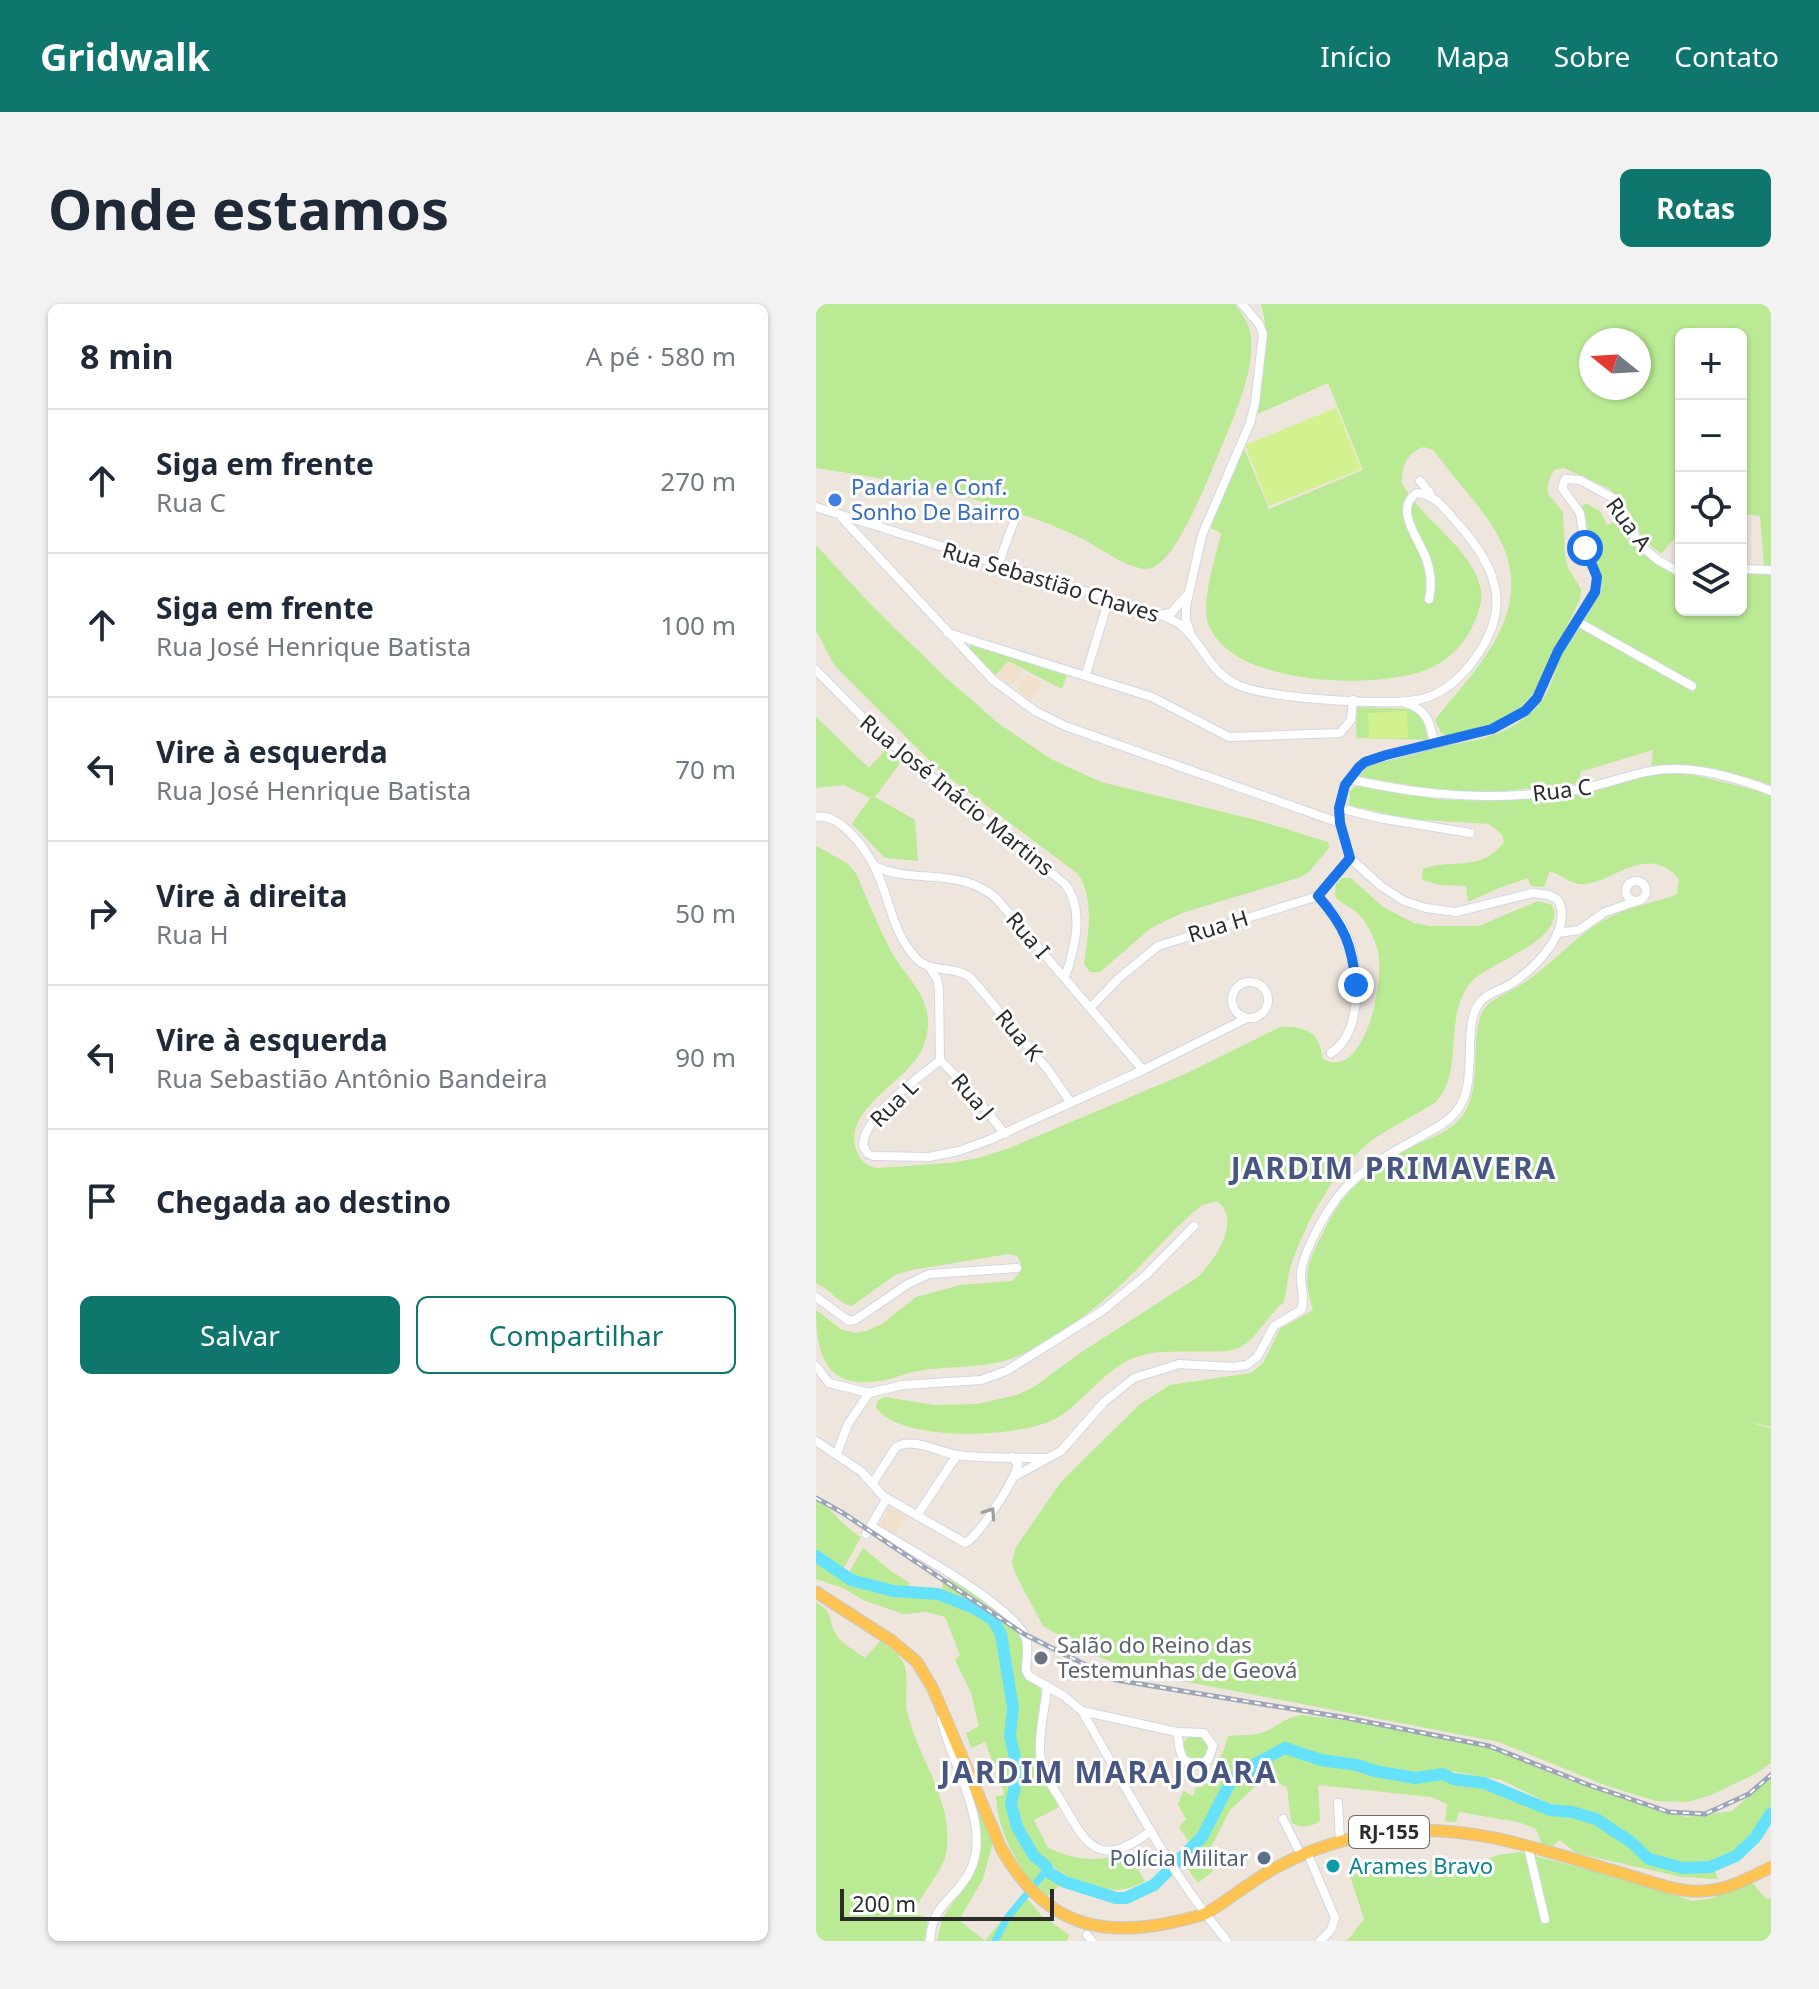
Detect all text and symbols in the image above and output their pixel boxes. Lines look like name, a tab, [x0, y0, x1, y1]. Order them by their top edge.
text: Gridwalk	[40, 30, 210, 82]
text: Início	[1320, 37, 1392, 75]
text: Mapa	[1436, 37, 1510, 75]
text: Sobre	[1554, 37, 1630, 75]
text: Contato	[1674, 37, 1779, 75]
button: Rotas	[1620, 169, 1771, 247]
text: Onde estamos	[48, 170, 449, 246]
north arrow	[1579, 328, 1651, 400]
map controls	[1675, 328, 1747, 616]
button: +	[1675, 328, 1747, 400]
text: 8 min	[80, 333, 174, 379]
text: A pé · 580 m	[586, 338, 736, 374]
button: −	[1675, 400, 1747, 472]
text: Siga em frente	[156, 443, 374, 484]
icon: ahead	[80, 459, 124, 503]
text: 270 m	[660, 463, 736, 499]
place label: Padaria e Conf. Sonho De Bairro	[851, 471, 1020, 526]
button: locate	[1675, 472, 1747, 544]
text: Rua C	[156, 484, 226, 520]
marker: Padaria e Conf. Sonho De Bairro	[826, 491, 844, 509]
street label: Rua A	[1600, 491, 1660, 557]
route start	[1567, 530, 1603, 566]
street label: Rua Sebastião Chaves	[939, 534, 1163, 628]
button: layers	[1675, 544, 1747, 616]
text: Siga em frente	[156, 587, 374, 628]
icon: ahead	[80, 603, 124, 647]
text: 100 m	[660, 607, 736, 643]
text: Rua José Henrique Batista	[156, 628, 471, 664]
street label: Rua José Inácio Martins	[854, 707, 1061, 882]
text: Vire à esquerda	[156, 731, 388, 772]
icon: left	[80, 747, 124, 791]
text: 70 m	[675, 751, 736, 787]
street label: Rua C	[1531, 770, 1593, 808]
text: Rua José Henrique Batista	[156, 772, 471, 808]
text: Vire à direita	[156, 875, 347, 916]
icon: right	[80, 891, 124, 935]
text: 50 m	[675, 895, 736, 931]
street label: Rua H	[1184, 902, 1252, 948]
street label: Rua I	[1000, 905, 1057, 964]
text: Rua H	[156, 916, 229, 952]
route end	[1338, 967, 1374, 1003]
street label: Rua K	[989, 1002, 1050, 1067]
text: Vire à esquerda	[156, 1019, 388, 1060]
icon: left	[80, 1035, 124, 1079]
text: 90 m	[675, 1039, 736, 1075]
text: Rua Sebastião Antônio Bandeira	[156, 1060, 548, 1096]
street label: Rua J	[946, 1066, 1002, 1125]
street label: Rua L	[863, 1072, 924, 1133]
district label: JARDIM PRIMAVERA	[1228, 1147, 1557, 1188]
icon: arrive	[80, 1179, 124, 1223]
text: Chegada ao destino	[156, 1181, 451, 1222]
button: Salvar	[80, 1296, 400, 1374]
button: Compartilhar	[416, 1296, 736, 1374]
one-way arrow	[980, 1507, 995, 1521]
place label: Salão do Reino das Testemunhas de Geová	[1057, 1629, 1297, 1684]
marker: Salão do Reino das Testemunhas de Geová	[1032, 1649, 1050, 1667]
district label: JARDIM MARAJOARA	[937, 1751, 1278, 1792]
road number: RJ-155	[1349, 1816, 1429, 1848]
place label: Polícia Militar	[1109, 1842, 1248, 1872]
marker: Polícia Militar	[1255, 1849, 1273, 1867]
place label: Arames Bravo	[1349, 1850, 1493, 1880]
marker: Arames Bravo	[1324, 1857, 1342, 1875]
scale bar	[840, 1885, 1054, 1921]
text: 200 m	[852, 1888, 916, 1918]

